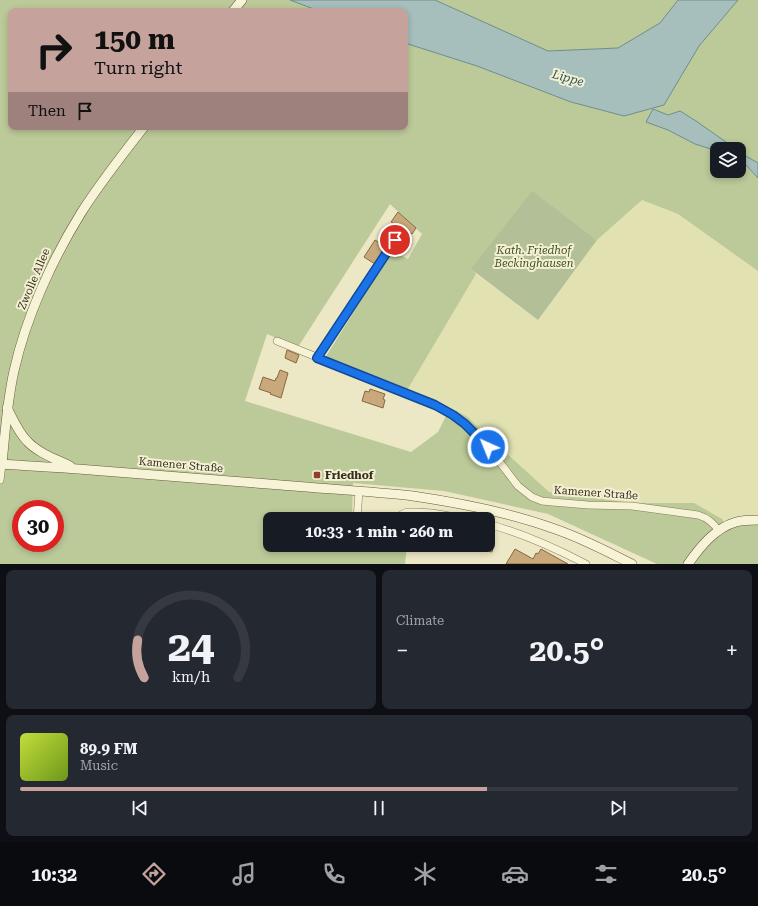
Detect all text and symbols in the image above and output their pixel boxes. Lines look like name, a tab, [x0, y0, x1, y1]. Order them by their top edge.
text: 150 m	[94, 23, 175, 56]
icon: right	[28, 24, 80, 76]
text: Turn right	[94, 57, 182, 78]
water label: Lippe	[550, 67, 585, 89]
icon: arrive	[74, 100, 96, 122]
text: Then	[28, 102, 66, 120]
map controls	[710, 142, 746, 178]
button: layers	[710, 142, 746, 178]
pin	[378, 223, 412, 257]
icon: arrive	[384, 229, 406, 251]
park label: Kath. Friedhof Beckinghausen	[494, 244, 574, 270]
street label: Zwolle Allee	[15, 247, 53, 311]
position arrow	[467, 426, 509, 468]
street label: Kamener Straße	[138, 455, 224, 475]
place label: Friedhof	[325, 469, 374, 482]
marker: Friedhof	[312, 470, 322, 480]
street label: Kamener Straße	[553, 484, 639, 502]
speed limit sign: 30	[12, 500, 64, 552]
text: 10:33 · 1 min · 260 m	[305, 523, 453, 541]
text: Climate	[396, 613, 444, 628]
text: 24	[168, 621, 214, 670]
text: 20.5°	[530, 633, 604, 668]
text: −	[396, 638, 408, 663]
text: +	[726, 638, 738, 663]
text: km/h	[172, 668, 210, 684]
text: 89.9 FM	[80, 740, 137, 758]
text: Music	[80, 758, 118, 773]
icon: previous	[129, 797, 151, 819]
icon: pause	[368, 797, 390, 819]
icon: next	[607, 797, 629, 819]
icon: directions	[140, 860, 168, 888]
icon: music	[230, 860, 258, 888]
icon: phone	[320, 860, 348, 888]
icon: climate	[411, 860, 439, 888]
icon: car	[501, 860, 529, 888]
icon: filters	[592, 860, 620, 888]
text: 10:32	[31, 864, 77, 885]
text: 20.5°	[682, 864, 727, 885]

